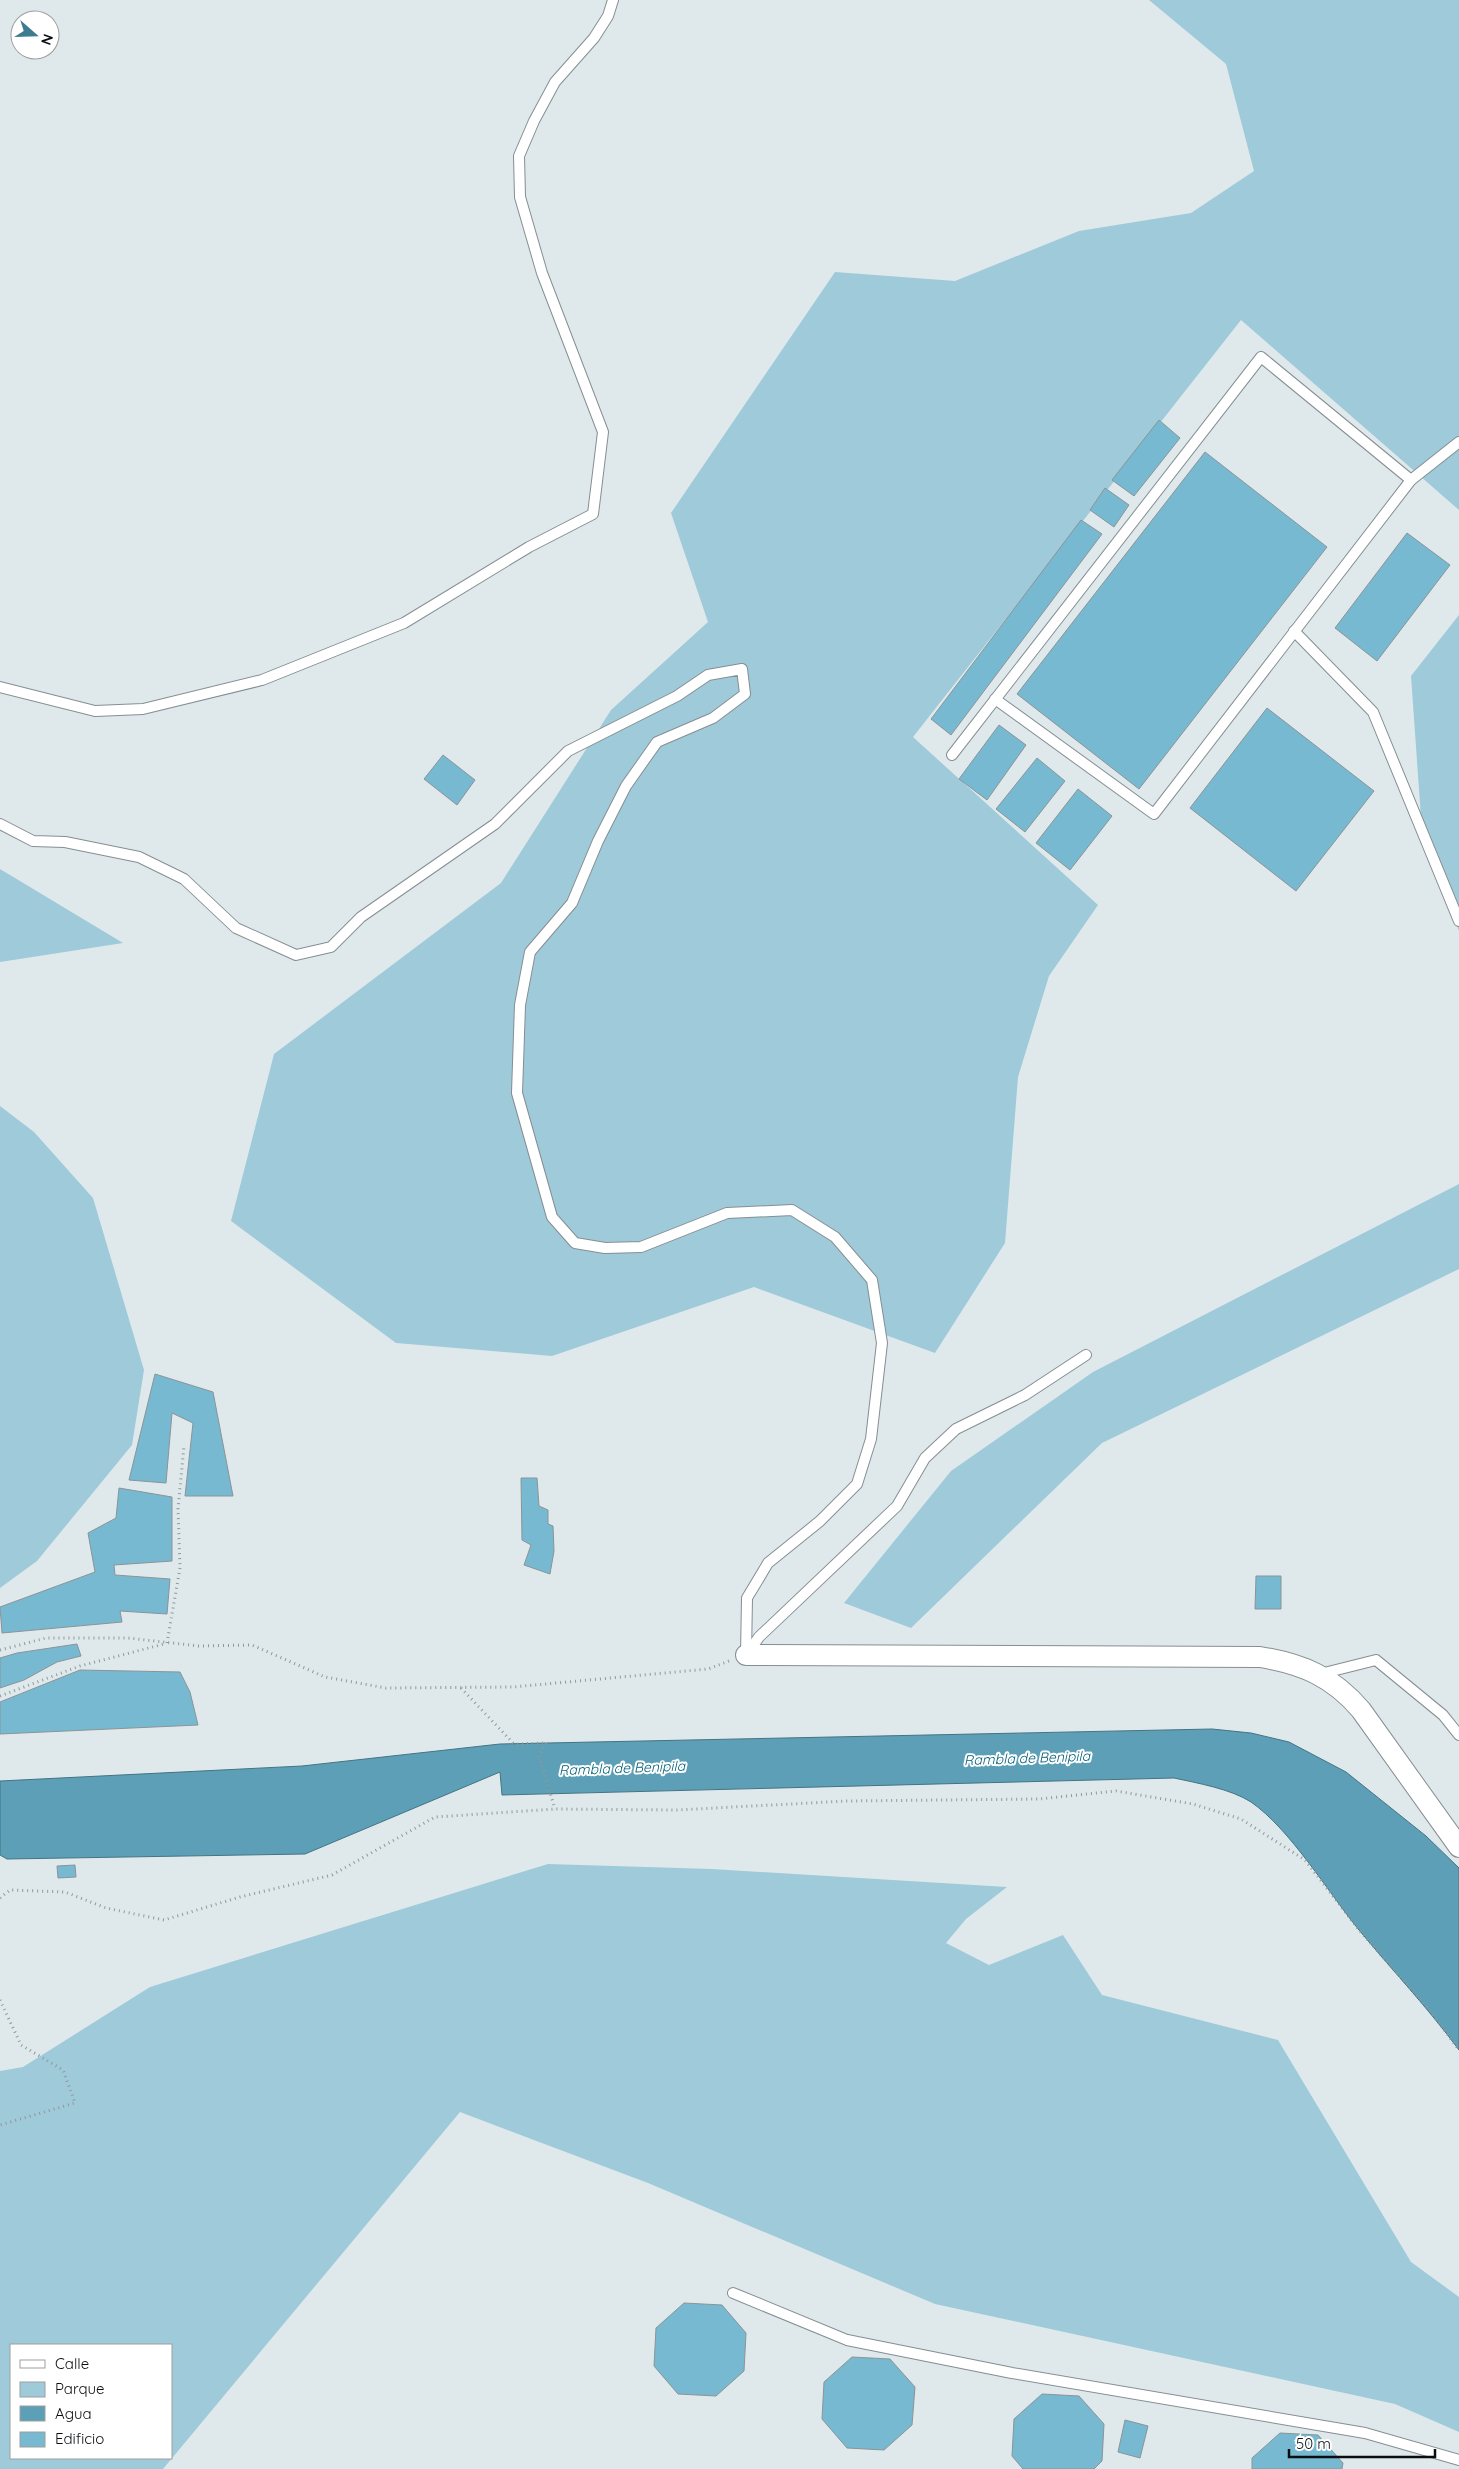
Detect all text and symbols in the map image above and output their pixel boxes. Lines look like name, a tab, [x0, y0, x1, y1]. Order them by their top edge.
north arrow	[10, 10, 60, 60]
text: N	[37, 32, 57, 47]
water label: Rambla de Benipila	[964, 1747, 1092, 1769]
water label: Rambla de Benipila	[559, 1757, 687, 1779]
legend	[10, 2344, 172, 2459]
text: Calle	[55, 2354, 89, 2373]
text: Parque	[55, 2379, 105, 2398]
text: Agua	[55, 2404, 92, 2423]
scale bar	[1289, 2426, 1435, 2458]
text: Edificio	[55, 2429, 104, 2448]
text: 50 m	[1296, 2434, 1331, 2453]

